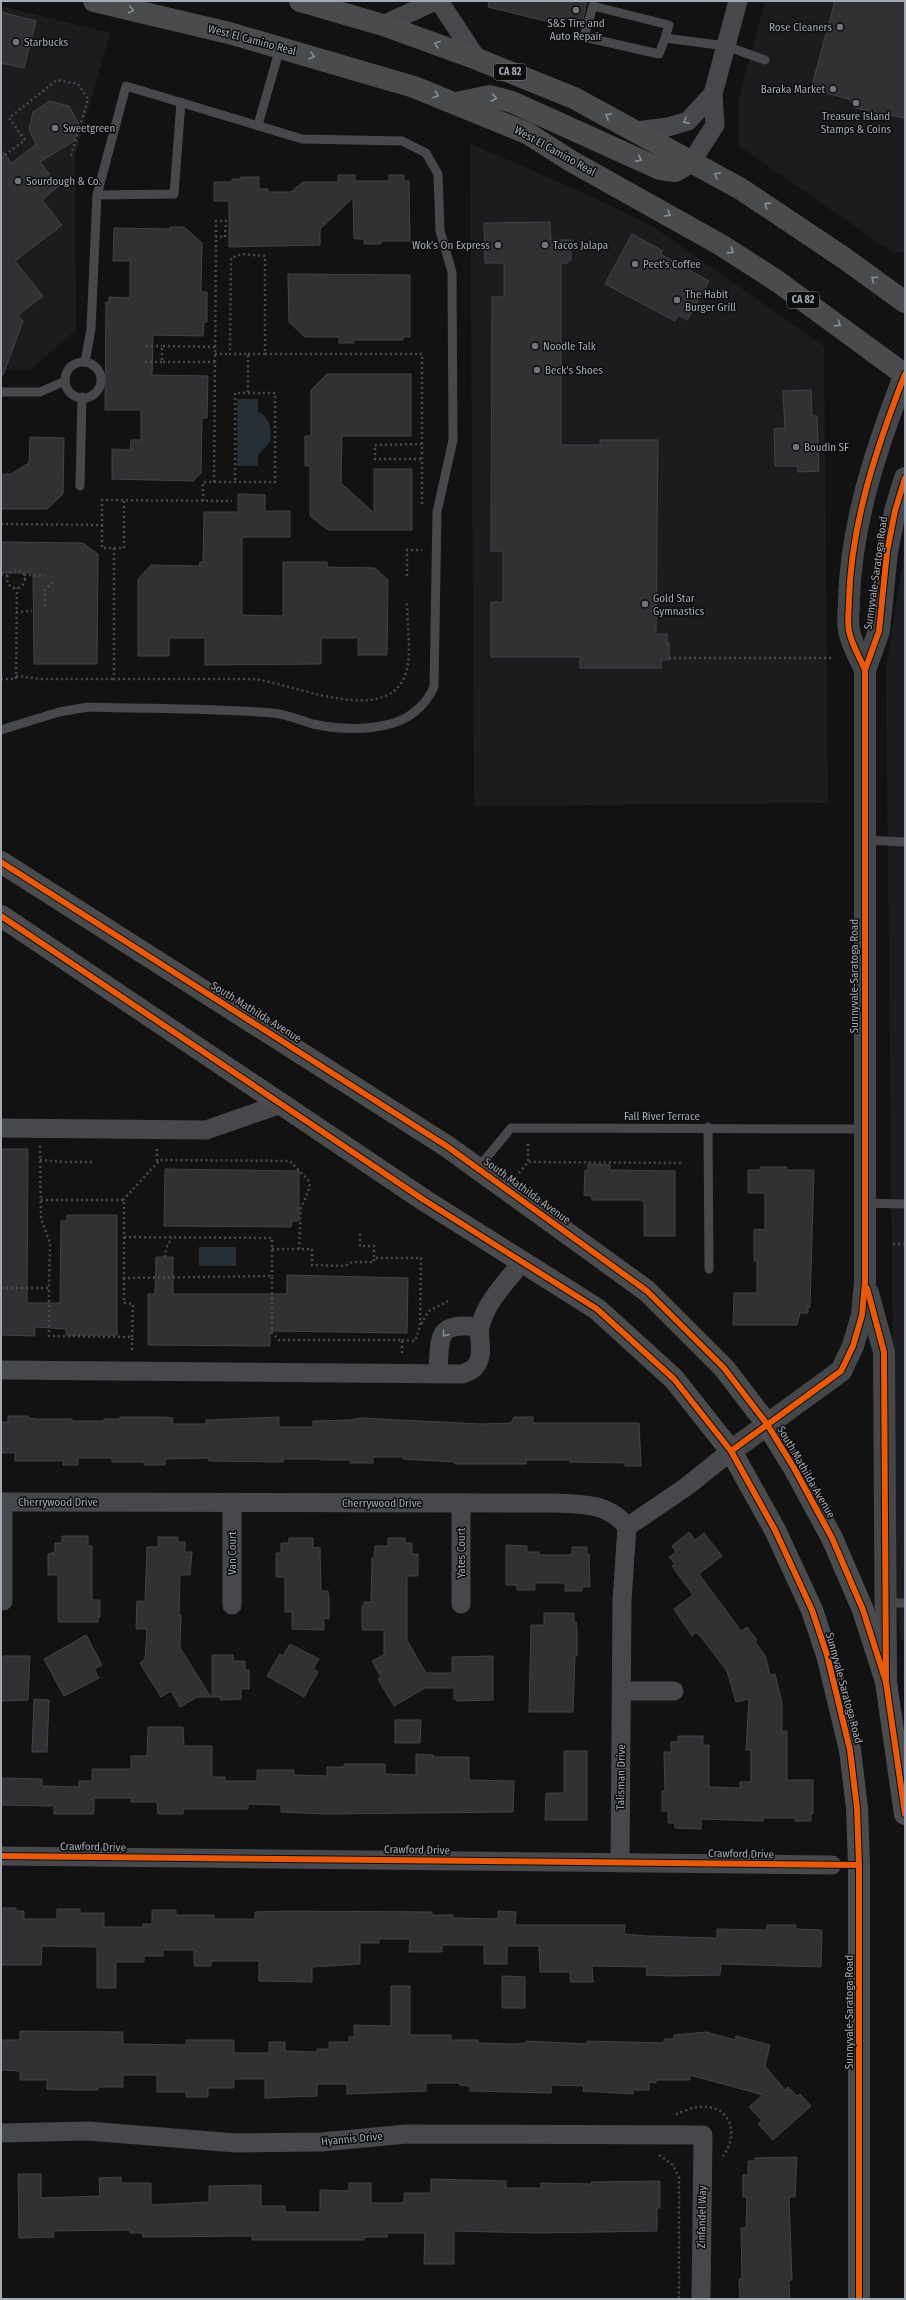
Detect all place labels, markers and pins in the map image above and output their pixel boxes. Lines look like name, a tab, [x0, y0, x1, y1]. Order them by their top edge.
marker: S&S Tire and Auto Repair	[571, 5, 581, 15]
place label: S&S Tire and Auto Repair	[547, 17, 605, 43]
place label: Rose Cleaners	[769, 21, 832, 34]
marker: Rose Cleaners	[835, 22, 845, 32]
place label: Starbucks	[24, 36, 69, 49]
marker: Starbucks	[11, 37, 21, 47]
place label: Baraka Market	[761, 83, 825, 96]
marker: Baraka Market	[828, 84, 838, 94]
marker: Treasure Island Stamps & Coins	[851, 98, 861, 108]
place label: Treasure Island Stamps & Coins	[821, 110, 891, 136]
place label: Sweetgreen	[63, 122, 115, 135]
marker: Sweetgreen	[50, 123, 60, 133]
place label: Sourdough & Co.	[26, 175, 101, 188]
marker: Sourdough & Co.	[13, 176, 23, 186]
place label: Wok’s On Express	[412, 239, 490, 252]
place label: Tacos Jalapa	[553, 239, 608, 252]
marker: Wok’s On Express	[493, 240, 503, 250]
marker: Tacos Jalapa	[540, 240, 550, 250]
place label: Peet's Coffee	[643, 258, 701, 271]
marker: Peet's Coffee	[630, 259, 640, 269]
place label: The Habit Burger Grill	[685, 288, 736, 314]
marker: The Habit Burger Grill	[672, 295, 682, 305]
place label: Noodle Talk	[543, 340, 597, 353]
marker: Noodle Talk	[530, 341, 540, 351]
place label: Beck's Shoes	[545, 364, 603, 377]
marker: Beck's Shoes	[532, 365, 542, 375]
place label: Boudin SF	[804, 441, 849, 454]
marker: Boudin SF	[791, 442, 801, 452]
place label: Gold Star Gymnastics	[653, 592, 705, 618]
marker: Gold Star Gymnastics	[640, 599, 650, 609]

